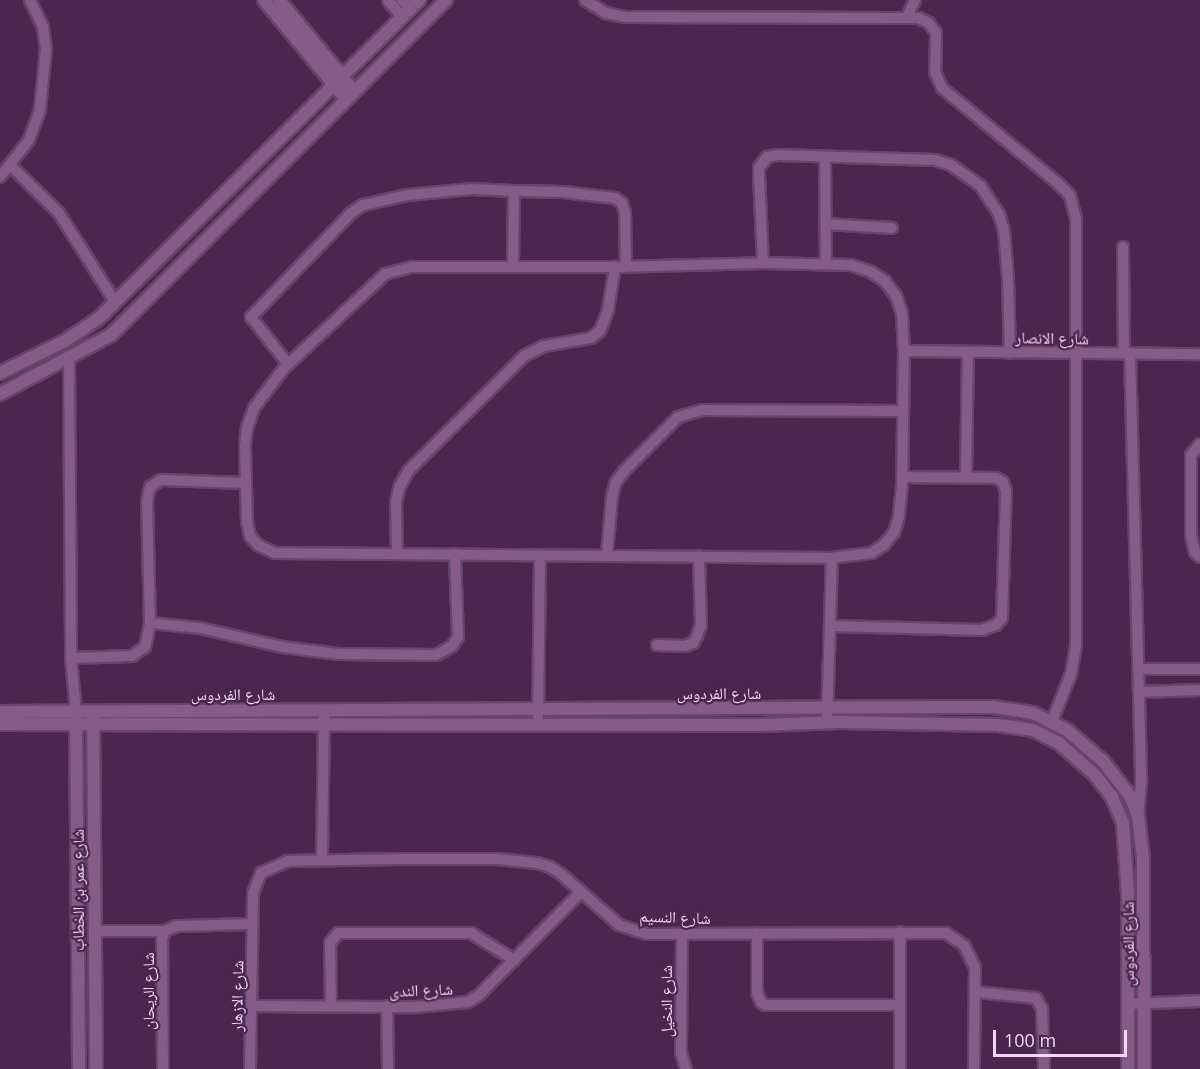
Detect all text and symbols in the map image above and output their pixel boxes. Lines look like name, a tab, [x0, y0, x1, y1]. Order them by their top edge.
street label: شارع الانصار	[1015, 328, 1089, 348]
street label: شارع الفردوس	[677, 683, 761, 703]
street label: شارع الفردوس	[191, 684, 275, 704]
street label: شارع عمر بن الخطاب	[68, 829, 88, 951]
street label: شارع الفردوس	[1118, 902, 1138, 986]
street label: شارع النسيم	[639, 906, 711, 928]
street label: شارع الريحان	[138, 952, 158, 1030]
street label: شارع الازهار	[227, 960, 247, 1032]
street label: شارع النخيل	[656, 965, 676, 1037]
street label: شارع الندى	[389, 979, 453, 1001]
scale bar	[996, 1018, 1130, 1056]
text: 100 m	[1004, 1028, 1056, 1052]

